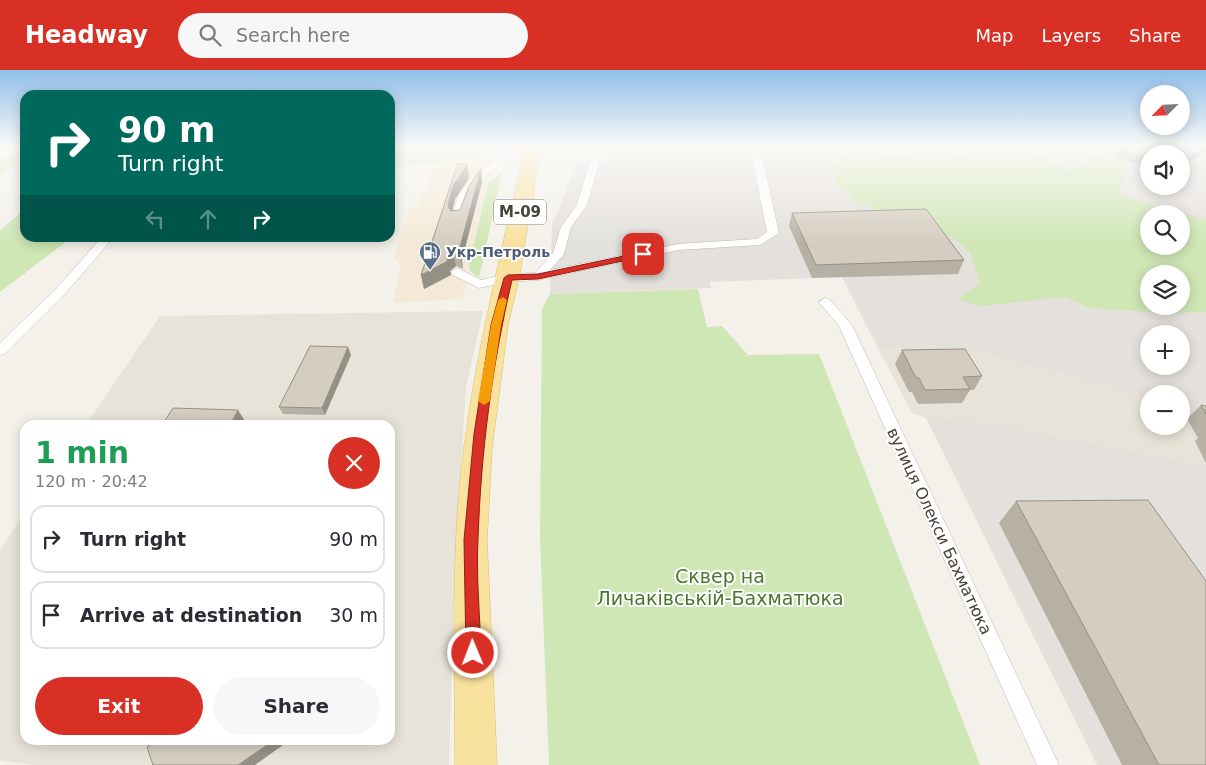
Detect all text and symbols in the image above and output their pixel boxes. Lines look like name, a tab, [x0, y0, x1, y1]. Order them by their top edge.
search box	[178, 13, 528, 58]
text: Headway	[25, 21, 148, 49]
icon: search	[196, 21, 224, 49]
text: Search here	[236, 24, 350, 46]
text: Map	[975, 25, 1013, 46]
text: Layers	[1041, 25, 1101, 46]
text: Share	[1129, 25, 1181, 46]
north arrow	[1140, 85, 1190, 135]
map controls	[1140, 85, 1190, 435]
icon: right	[35, 110, 100, 175]
text: 90 m	[118, 110, 215, 150]
button: sound	[1140, 145, 1190, 195]
text: Turn right	[118, 151, 223, 176]
road number: М-09	[494, 200, 546, 224]
icon: left	[141, 205, 169, 233]
icon: ahead	[194, 205, 222, 233]
icon: right	[247, 205, 275, 233]
button: search	[1140, 205, 1190, 255]
pin	[622, 233, 664, 275]
fuel station icon: Укр-Петроль	[418, 240, 442, 271]
icon: arrive	[629, 240, 657, 268]
place label: Укр-Петроль	[446, 244, 550, 260]
button: layers	[1140, 265, 1190, 315]
button: +	[1140, 325, 1190, 375]
button: −	[1140, 385, 1190, 435]
street label: вулиця Олекси Бахматюка	[883, 425, 996, 638]
text: 1 min	[35, 435, 129, 470]
button: close	[328, 437, 380, 489]
text: 120 m · 20:42	[35, 472, 148, 491]
icon: right	[37, 525, 65, 553]
text: Turn right	[80, 528, 186, 550]
text: 90 m	[329, 528, 378, 550]
park label: Сквер на Личаківській-Бахматюка	[596, 565, 844, 609]
icon: arrive	[37, 601, 65, 629]
text: Arrive at destination	[80, 604, 302, 626]
text: 30 m	[329, 604, 378, 626]
position arrow	[446, 626, 498, 678]
button: Exit	[35, 677, 203, 735]
button: Share	[213, 677, 380, 735]

